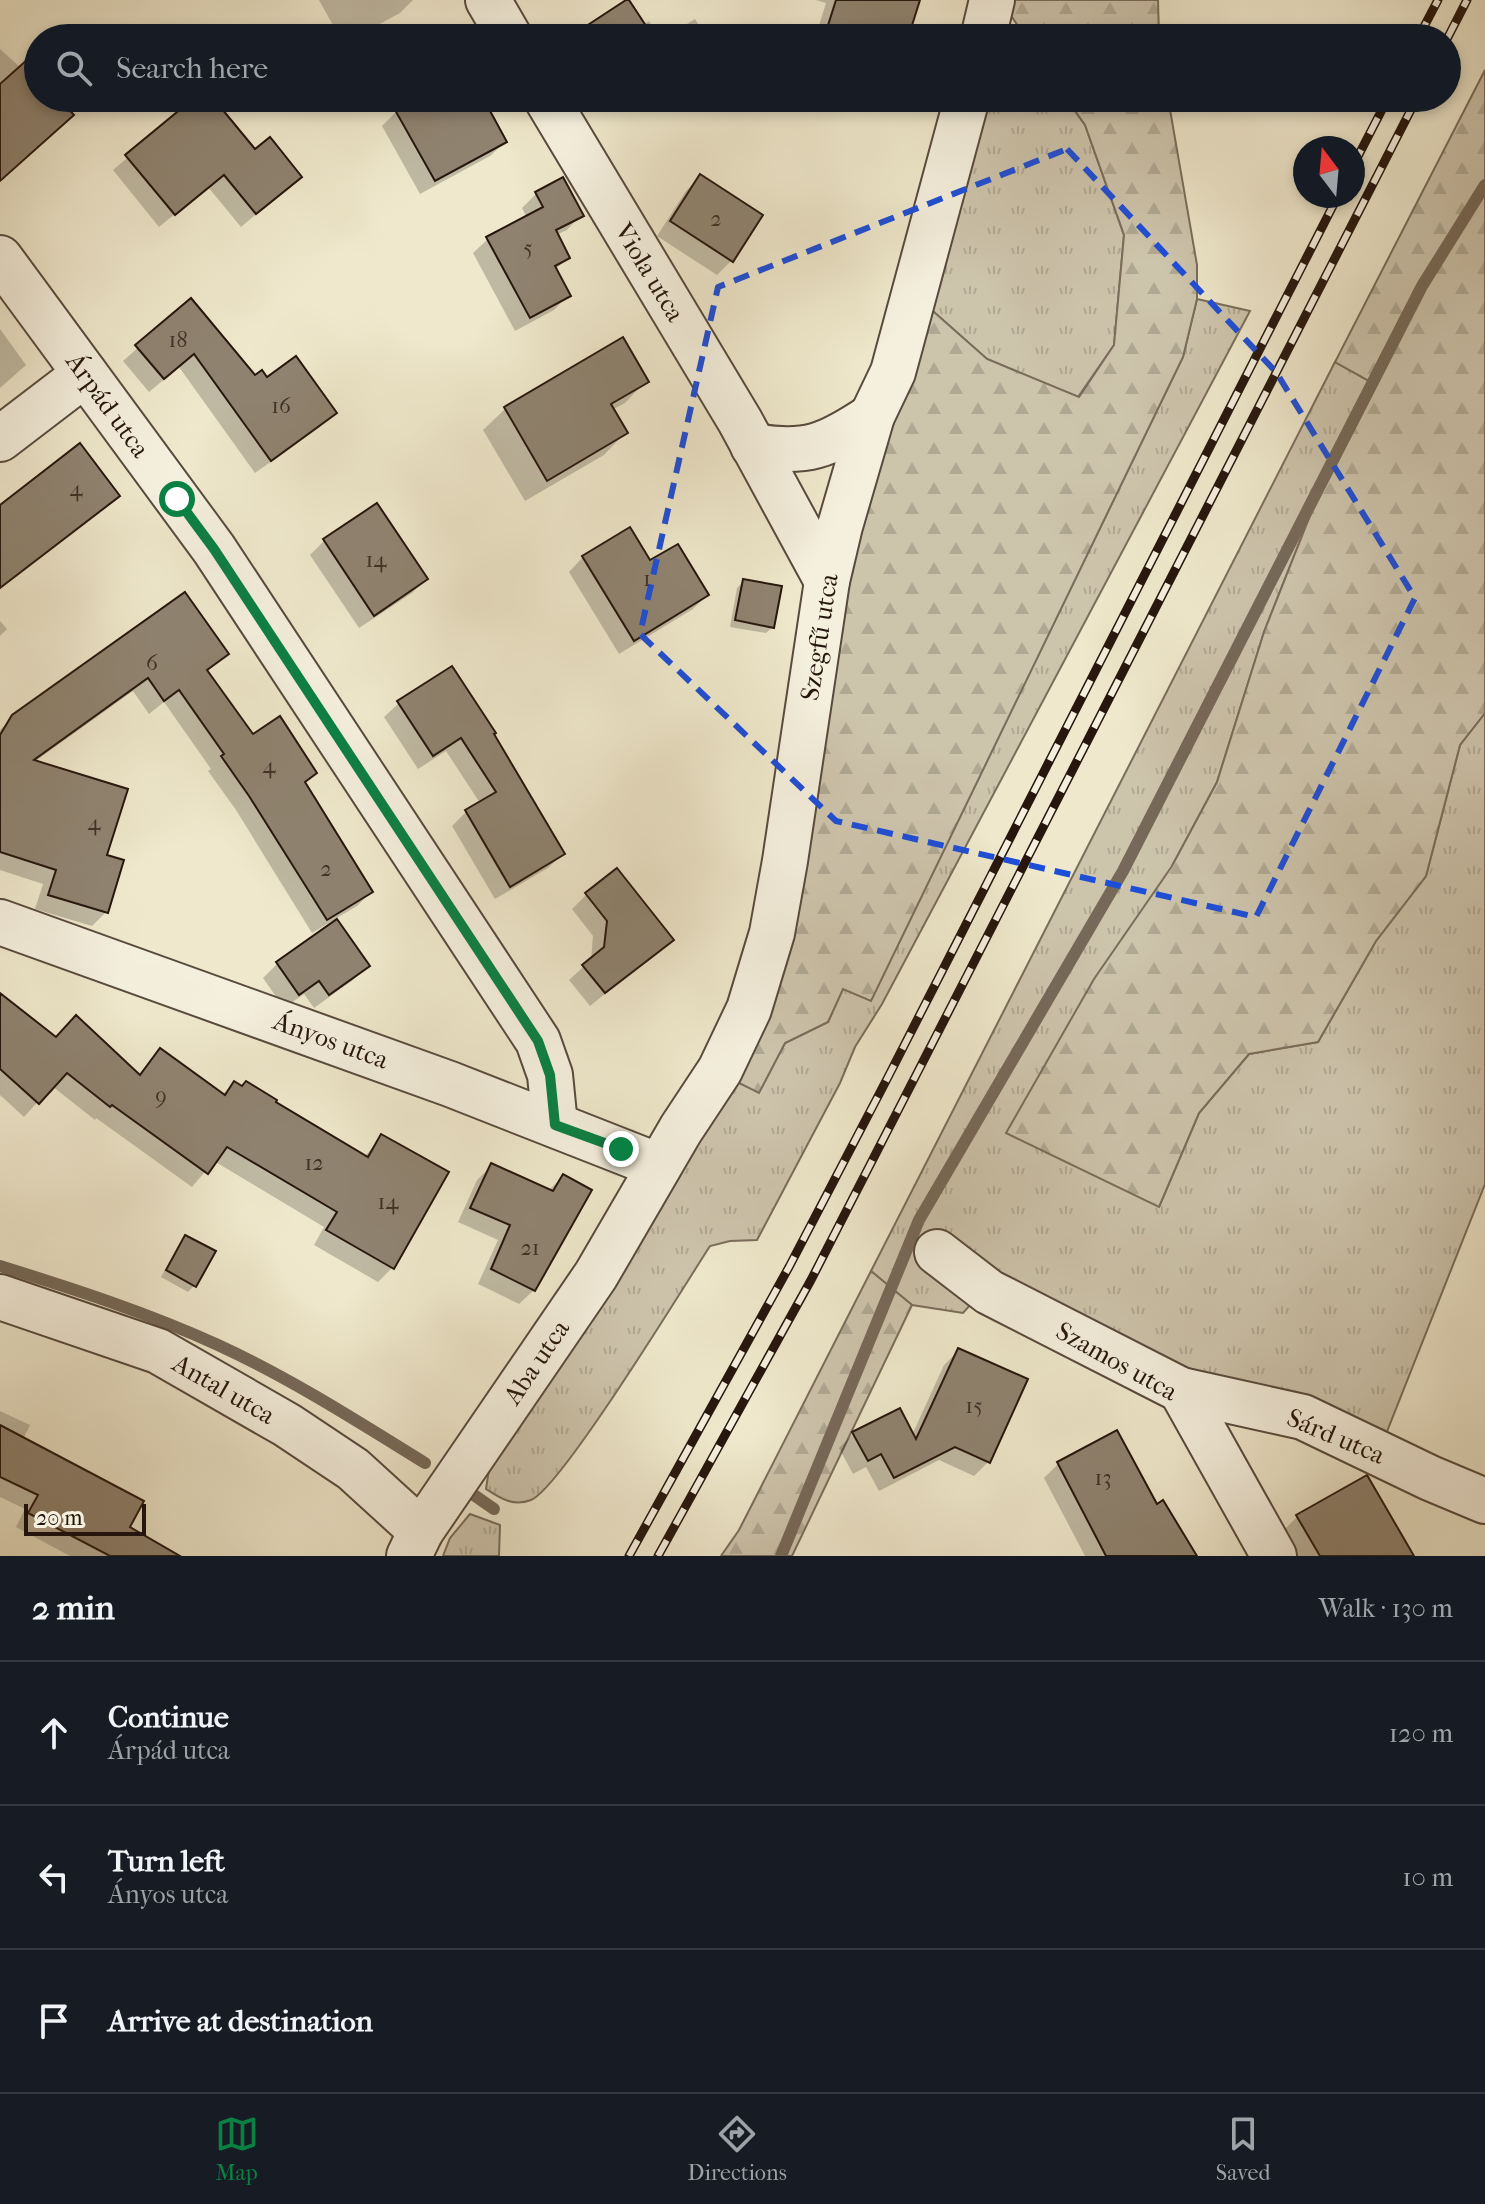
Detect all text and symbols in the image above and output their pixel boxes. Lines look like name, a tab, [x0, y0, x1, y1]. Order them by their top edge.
search box	[24, 24, 1461, 112]
icon: search	[52, 46, 96, 90]
text: Search here	[116, 51, 268, 86]
north arrow	[1293, 136, 1365, 208]
house number: 2	[710, 206, 722, 232]
street label: Viola utca	[608, 216, 692, 328]
house number: 5	[523, 235, 533, 261]
house number: 18	[169, 327, 187, 353]
street label: Árpád utca	[59, 345, 157, 464]
house number: 16	[271, 393, 291, 419]
house number: 4	[70, 476, 84, 502]
route start	[159, 481, 195, 517]
house number: 14	[366, 547, 387, 573]
house number: 1	[643, 566, 651, 592]
street label: Szegfű utca	[794, 570, 845, 703]
house number: 6	[146, 650, 158, 676]
house number: 4	[263, 753, 277, 779]
house number: 4	[88, 810, 102, 836]
house number: 2	[320, 856, 332, 882]
street label: Ányos utca	[268, 1004, 394, 1076]
house number: 9	[155, 1083, 167, 1109]
route end	[603, 1131, 639, 1167]
house number: 12	[304, 1150, 324, 1176]
house number: 14	[378, 1189, 399, 1215]
house number: 21	[520, 1235, 540, 1261]
street label: Aba utca	[496, 1313, 576, 1411]
street label: Szamos utca	[1051, 1315, 1184, 1408]
street label: Antal utca	[166, 1347, 281, 1432]
house number: 15	[965, 1393, 983, 1419]
street label: Sárd utca	[1282, 1402, 1390, 1471]
house number: 13	[1095, 1465, 1111, 1491]
scale bar	[24, 1500, 146, 1536]
text: 20 m	[36, 1505, 82, 1531]
text: 2 min	[32, 1588, 115, 1628]
text: Walk · 130 m	[1319, 1593, 1453, 1624]
text: Continue	[108, 1700, 229, 1735]
icon: ahead	[32, 1711, 76, 1755]
text: 120 m	[1389, 1718, 1453, 1749]
text: Árpád utca	[108, 1735, 230, 1766]
text: Turn left	[108, 1844, 225, 1879]
icon: left	[32, 1855, 76, 1899]
text: 10 m	[1402, 1862, 1453, 1893]
text: Ányos utca	[108, 1879, 228, 1910]
icon: arrive	[32, 1999, 76, 2043]
text: Arrive at destination	[108, 2004, 373, 2039]
tab: Map	[215, 2112, 259, 2186]
tab: Directions	[688, 2112, 787, 2186]
tab: Saved	[1216, 2112, 1270, 2186]

